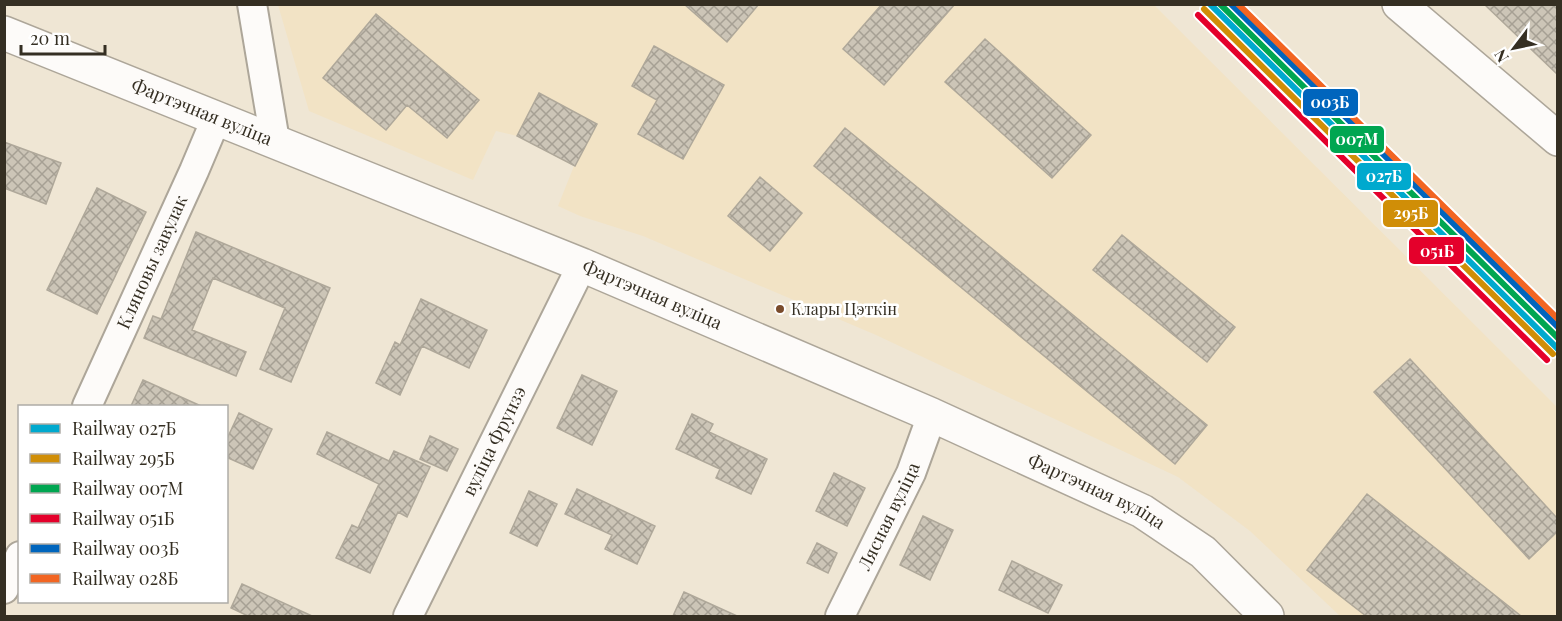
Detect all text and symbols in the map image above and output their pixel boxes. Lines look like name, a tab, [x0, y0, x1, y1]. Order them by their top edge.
scale bar	[21, 18, 105, 56]
north arrow	[1484, 18, 1544, 78]
text: 20 m	[30, 26, 70, 50]
text: N	[1489, 45, 1513, 67]
street label: Фартэчная вуліца	[128, 72, 276, 150]
line badge: 003Б	[1302, 88, 1359, 117]
text: 003Б	[1311, 91, 1349, 112]
line badge: 007М	[1329, 125, 1385, 154]
text: 007М	[1336, 128, 1379, 149]
line badge: 027Б	[1356, 162, 1412, 191]
text: 027Б	[1366, 165, 1402, 186]
street label: Кляновы завулак	[111, 191, 192, 333]
line badge: 295Б	[1382, 199, 1439, 228]
text: 295Б	[1394, 202, 1428, 223]
line badge: 051Б	[1408, 236, 1465, 265]
text: 051Б	[1420, 240, 1454, 261]
street label: Фартэчная вуліца	[579, 254, 726, 335]
place label: Клары Цэткін	[791, 298, 897, 319]
marker: Клары Цэткін	[774, 303, 786, 315]
street label: вуліца Фрунзэ	[456, 382, 531, 500]
legend	[18, 405, 228, 603]
text: Railway 027Б	[72, 416, 176, 440]
text: Railway 295Б	[72, 446, 175, 470]
street label: Фартэчная вуліца	[1024, 447, 1170, 534]
street label: Лясная вуліца	[851, 459, 925, 575]
text: Railway 007М	[72, 476, 183, 500]
text: Railway 051Б	[72, 506, 174, 530]
text: Railway 003Б	[72, 536, 179, 560]
text: Railway 028Б	[72, 566, 178, 590]

